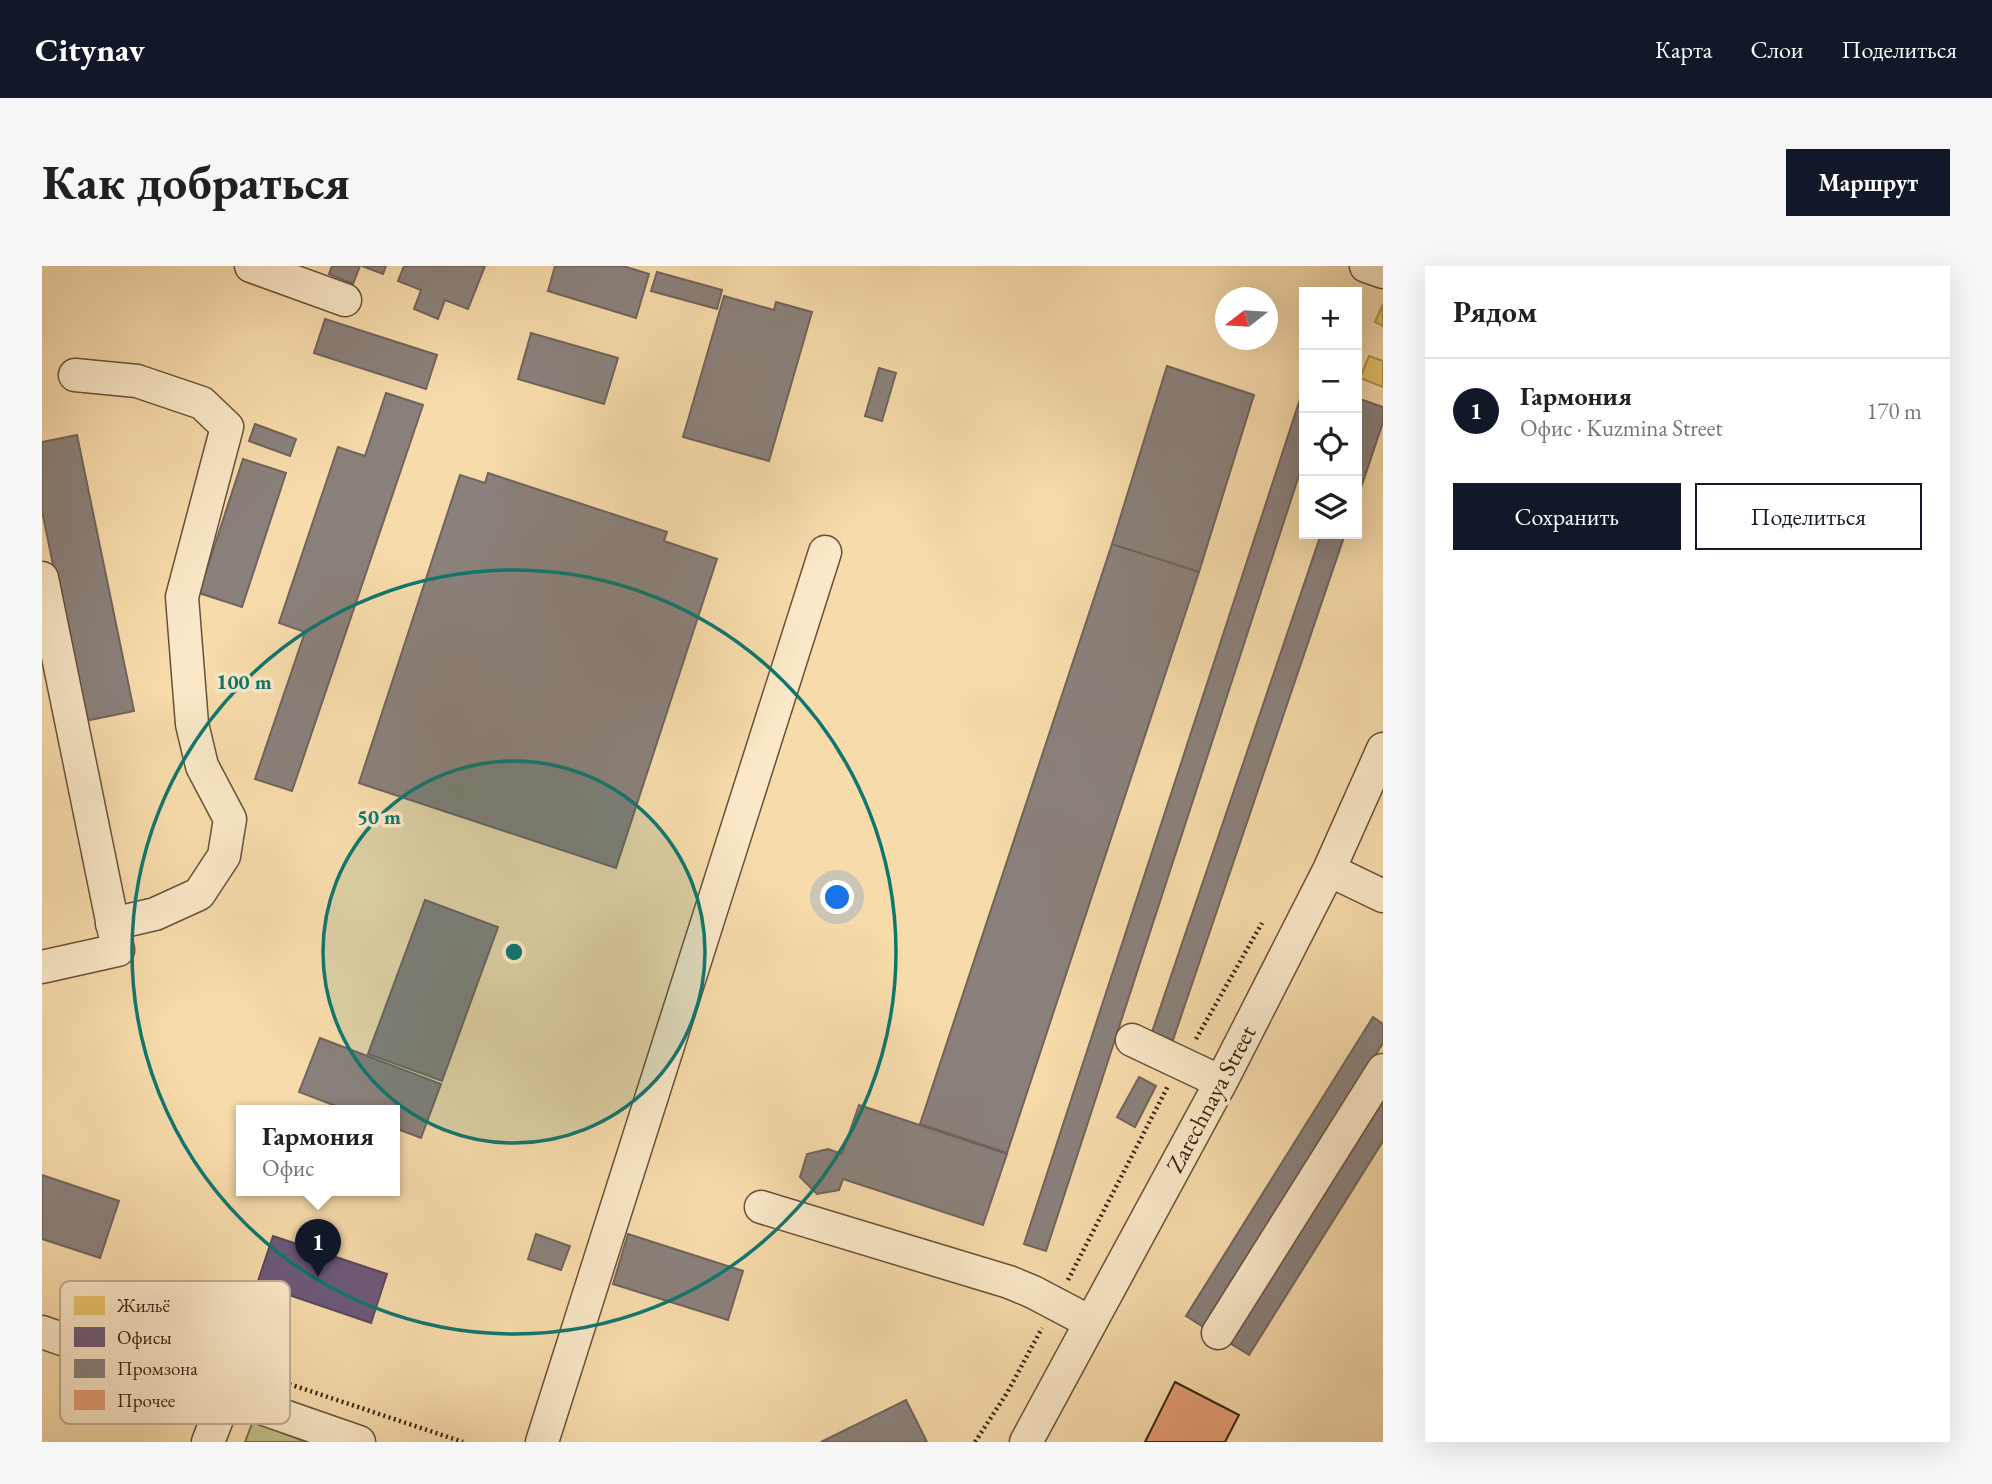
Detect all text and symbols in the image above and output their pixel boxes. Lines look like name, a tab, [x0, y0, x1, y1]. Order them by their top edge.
text: Citynav	[35, 28, 145, 71]
text: Карта	[1655, 34, 1712, 65]
text: Слои	[1750, 34, 1804, 65]
text: Поделиться	[1842, 34, 1957, 65]
button: Маршрут	[1786, 149, 1950, 216]
text: Как добраться	[42, 150, 350, 214]
north arrow	[1215, 287, 1278, 350]
map controls	[1299, 287, 1362, 539]
button: +	[1299, 287, 1362, 350]
text: Рядом	[1453, 292, 1537, 331]
button: −	[1299, 350, 1362, 413]
text: Гармония	[1520, 379, 1632, 413]
text: 1	[1470, 396, 1482, 426]
text: 170 m	[1866, 396, 1922, 426]
button: locate	[1299, 413, 1362, 476]
text: Офис · Kuzmina Street	[1520, 413, 1723, 443]
button: layers	[1299, 476, 1362, 539]
button: Сохранить	[1453, 483, 1681, 550]
button: Поделиться	[1695, 483, 1922, 550]
text: 100 m	[216, 668, 272, 695]
text: 50 m	[357, 803, 401, 830]
your location	[820, 880, 854, 914]
centre of rings	[502, 940, 526, 964]
street label: Zarechnaya Street	[1159, 1019, 1263, 1178]
popup	[236, 1105, 400, 1196]
text: Гармония	[262, 1119, 374, 1153]
text: Офис	[262, 1153, 315, 1183]
pin: 1	[295, 1219, 341, 1277]
legend	[60, 1281, 290, 1424]
text: Жильё	[116, 1293, 170, 1318]
text: Офисы	[117, 1325, 172, 1350]
text: Промзона	[117, 1356, 198, 1381]
text: Прочее	[117, 1388, 175, 1413]

